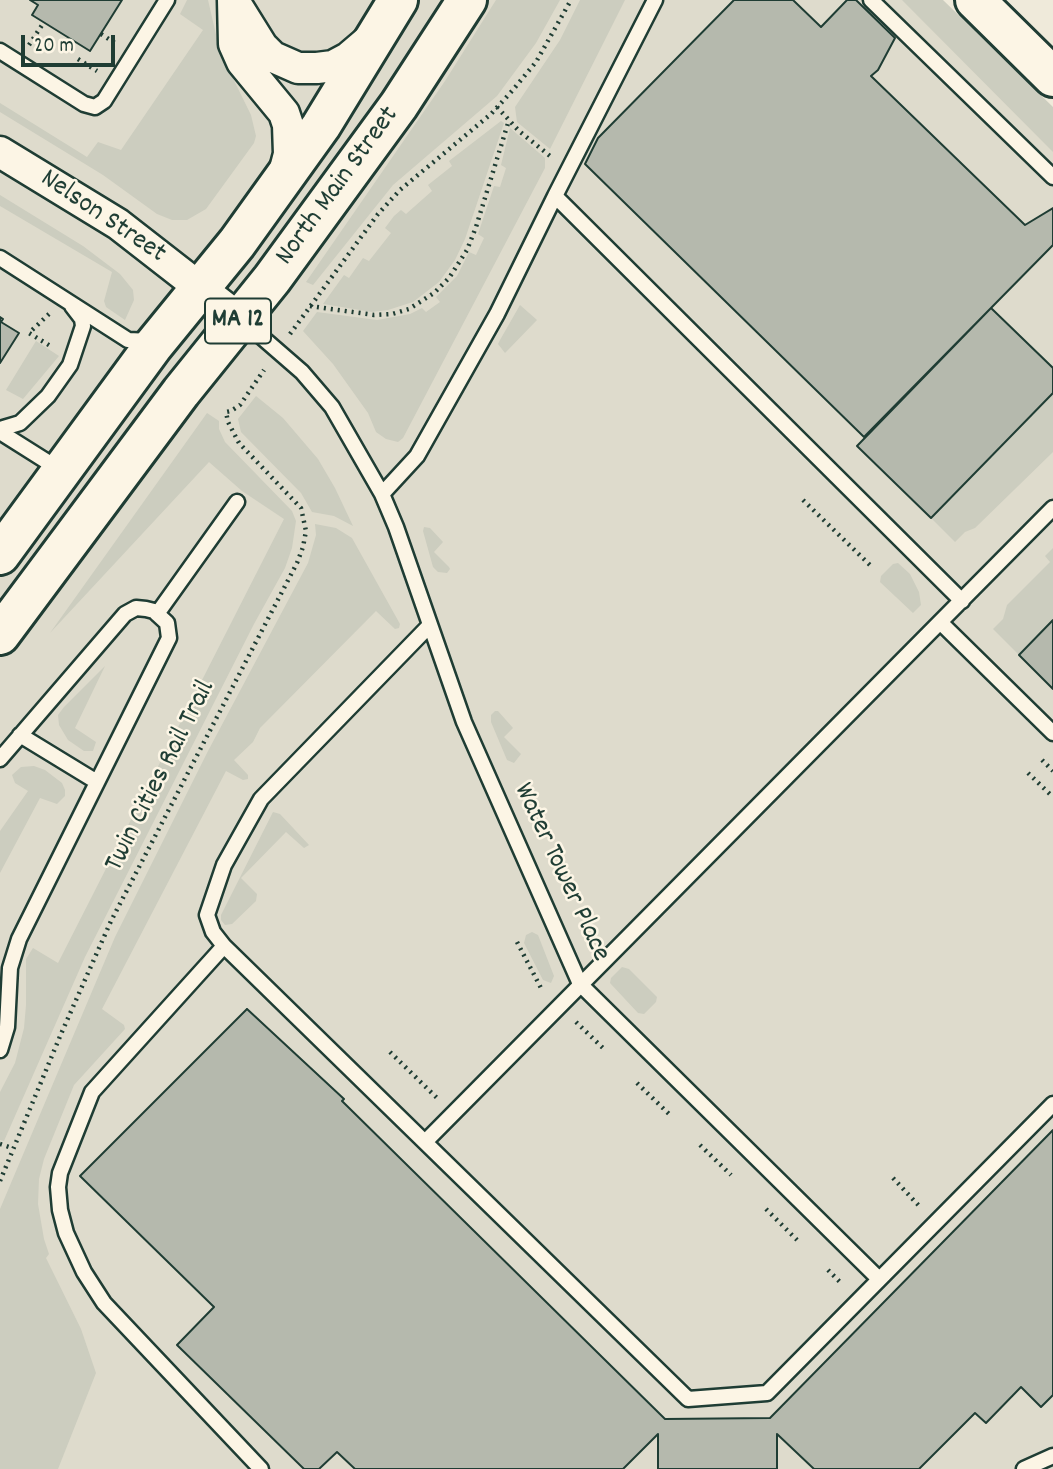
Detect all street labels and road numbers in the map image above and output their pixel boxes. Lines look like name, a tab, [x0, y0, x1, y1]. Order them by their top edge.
street label: North Main Street	[270, 101, 408, 273]
street label: Nelson Street	[33, 164, 171, 272]
road number: MA 12	[205, 298, 271, 344]
street label: Twin Cities Rail Trail	[99, 676, 225, 878]
street label: Water Tower Place	[504, 778, 616, 968]

